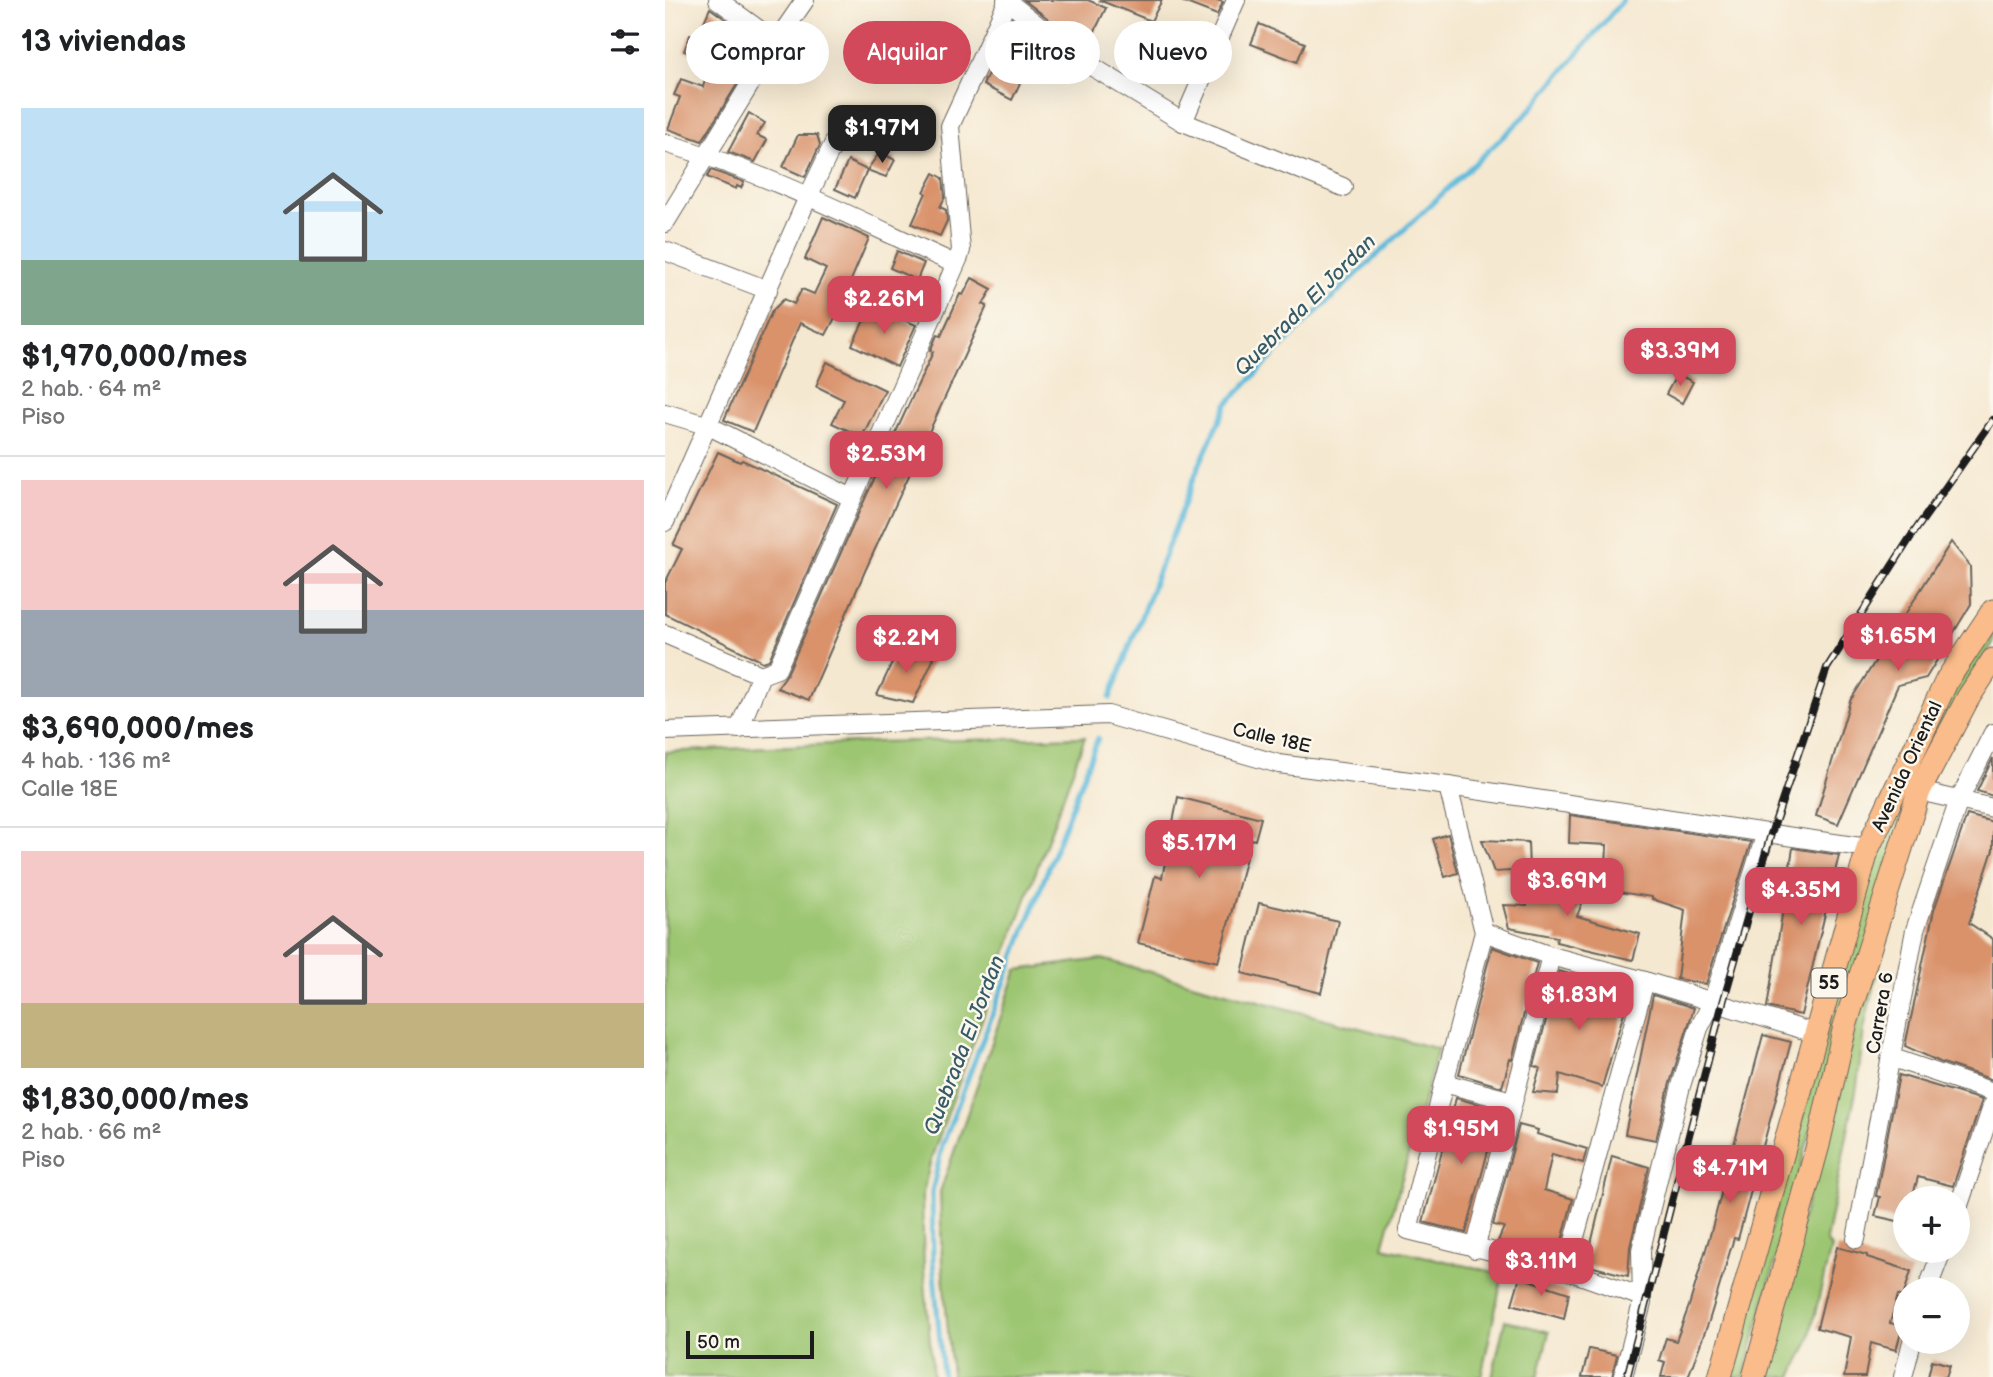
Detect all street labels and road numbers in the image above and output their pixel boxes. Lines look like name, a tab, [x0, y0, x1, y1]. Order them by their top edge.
street label: Avenida Oriental	[1867, 698, 1948, 836]
street label: Calle 18E	[1230, 718, 1313, 759]
road number: 55	[1811, 968, 1847, 998]
street label: Carrera 6	[1862, 970, 1899, 1056]

